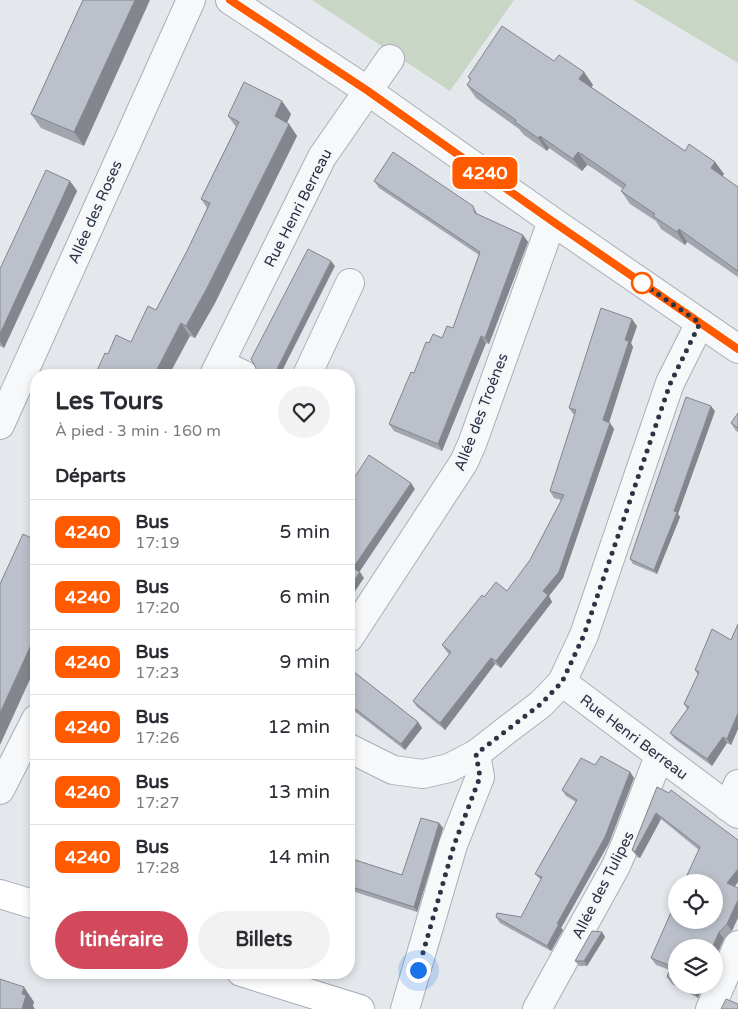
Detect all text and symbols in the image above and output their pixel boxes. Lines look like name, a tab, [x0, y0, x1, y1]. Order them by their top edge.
street label: Rue Henri Berreau	[260, 146, 336, 270]
line badge: 4240	[450, 157, 520, 189]
street label: Allée des Roses	[64, 158, 126, 266]
text: 4240	[462, 162, 508, 184]
unlabelled marker	[631, 272, 653, 294]
street label: Allée des Troénes	[450, 351, 512, 473]
button: heart	[278, 386, 330, 438]
text: Les Tours	[55, 387, 163, 416]
text: À pied · 3 min · 160 m	[55, 421, 221, 441]
text: Départs	[55, 465, 126, 487]
text: Bus	[135, 511, 169, 533]
text: 4240	[65, 521, 110, 543]
text: 5 min	[279, 521, 330, 543]
text: 17:19	[135, 533, 180, 553]
text: Bus	[135, 576, 169, 598]
text: 4240	[65, 586, 110, 608]
text: 6 min	[279, 586, 330, 608]
text: 17:20	[135, 598, 180, 618]
text: Bus	[135, 641, 169, 663]
text: 4240	[65, 651, 110, 673]
text: 9 min	[279, 651, 330, 673]
text: 17:23	[135, 663, 180, 683]
street label: Rue Henri Berreau	[577, 691, 691, 783]
text: Bus	[135, 706, 169, 728]
text: 4240	[65, 716, 110, 738]
text: 12 min	[267, 716, 330, 738]
text: 17:26	[135, 728, 180, 748]
text: Bus	[135, 771, 169, 793]
text: 4240	[65, 781, 110, 803]
text: 13 min	[267, 781, 330, 803]
text: 17:27	[135, 793, 180, 813]
street label: Allée des Tulipes	[568, 828, 638, 942]
text: Bus	[135, 836, 169, 858]
text: 4240	[65, 846, 110, 868]
text: 14 min	[267, 846, 330, 868]
text: 17:28	[135, 858, 180, 878]
map controls	[668, 874, 723, 994]
button: locate	[668, 874, 723, 929]
button: Itinéraire	[55, 911, 188, 969]
button: Billets	[198, 911, 330, 969]
button: layers	[668, 939, 723, 994]
your location	[406, 958, 431, 983]

